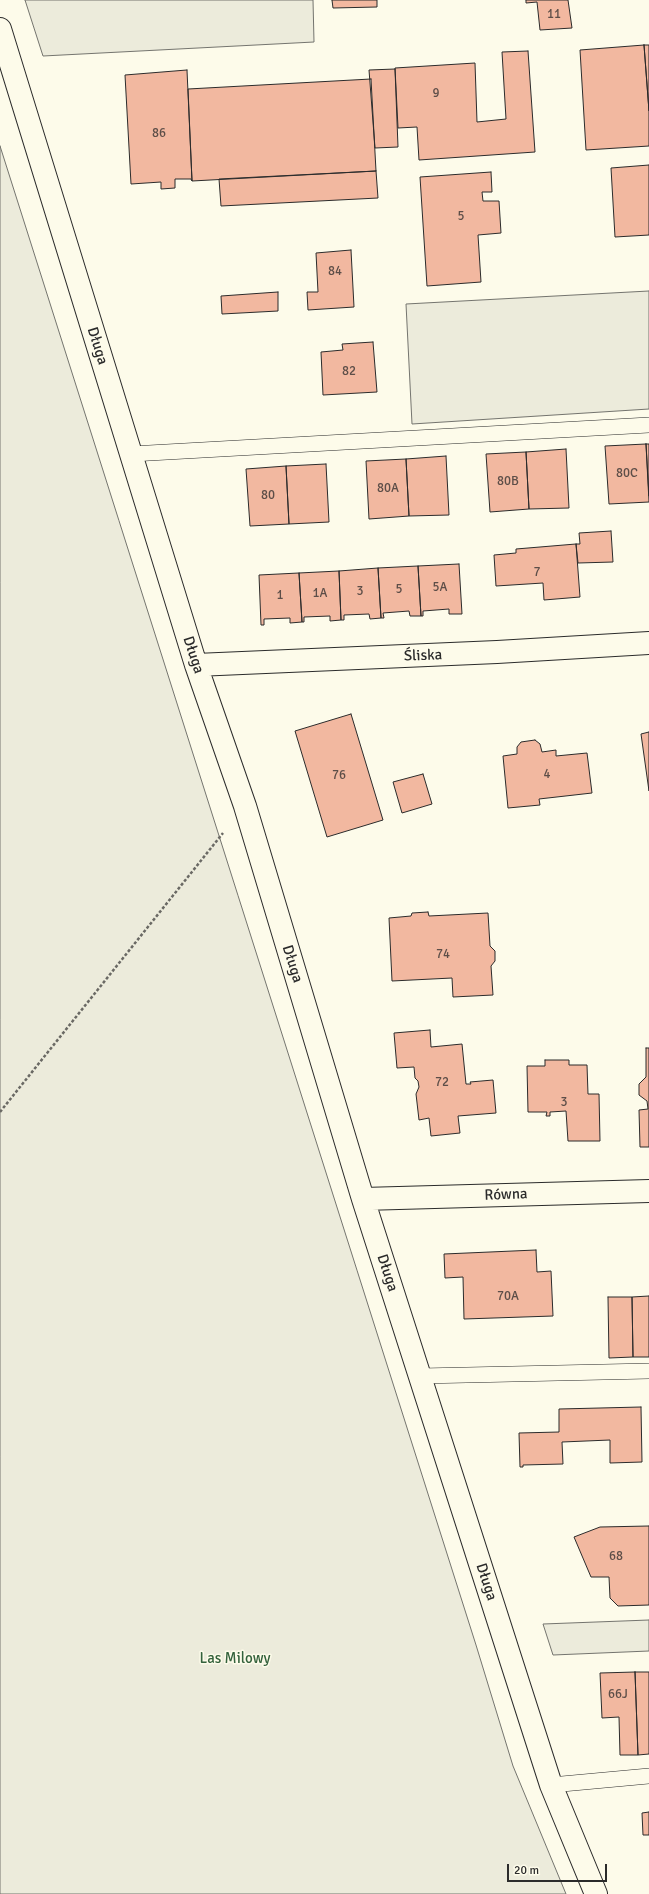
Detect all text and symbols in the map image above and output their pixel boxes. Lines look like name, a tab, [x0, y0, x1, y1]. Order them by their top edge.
house number: 11	[547, 7, 561, 23]
house number: 9	[432, 86, 440, 102]
house number: 86	[152, 126, 166, 142]
house number: 5	[457, 209, 465, 225]
house number: 84	[328, 264, 342, 280]
street label: Długa	[83, 325, 111, 367]
house number: 82	[342, 364, 356, 380]
house number: 80C	[616, 466, 638, 482]
house number: 80B	[497, 474, 519, 490]
house number: 80A	[377, 481, 399, 497]
house number: 80	[261, 488, 275, 504]
house number: 7	[533, 565, 541, 581]
house number: 5A	[433, 580, 447, 596]
house number: 5	[395, 582, 403, 598]
house number: 3	[356, 584, 364, 600]
house number: 1A	[313, 586, 327, 602]
house number: 1	[276, 588, 284, 604]
street label: Długa	[178, 634, 208, 676]
street label: Śliska	[403, 646, 443, 666]
house number: 4	[543, 767, 551, 783]
house number: 76	[332, 768, 346, 784]
street label: Długa	[278, 943, 306, 985]
house number: 74	[436, 947, 450, 963]
house number: 72	[435, 1075, 449, 1091]
house number: 3	[560, 1095, 568, 1111]
street label: Równa	[484, 1185, 528, 1205]
street label: Długa	[372, 1252, 402, 1294]
house number: 70A	[497, 1289, 519, 1305]
house number: 68	[609, 1549, 623, 1565]
street label: Długa	[471, 1561, 501, 1603]
park label: Las Milowy	[199, 1650, 271, 1668]
house number: 66J	[608, 1687, 628, 1703]
scale bar	[509, 1856, 609, 1882]
text: 20 m	[514, 1863, 539, 1878]

